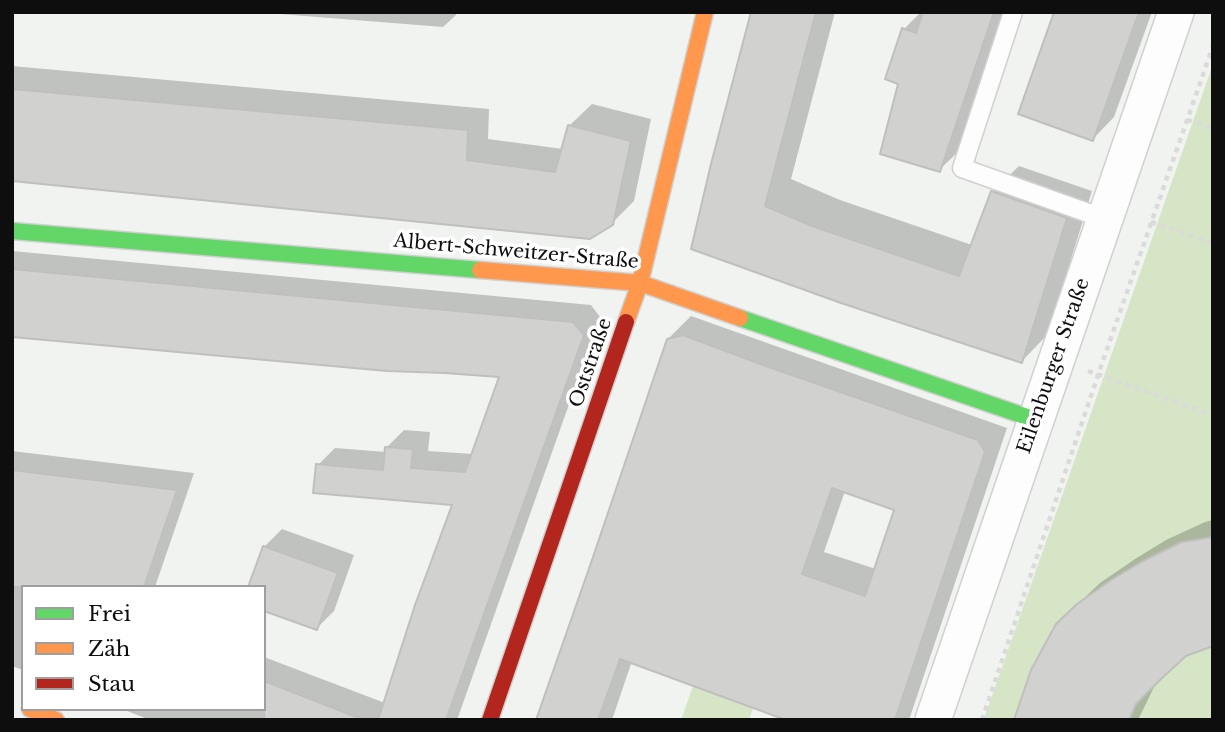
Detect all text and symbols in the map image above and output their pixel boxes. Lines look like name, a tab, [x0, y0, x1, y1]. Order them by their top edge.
street label: Albert-Schweitzer-Straße	[392, 230, 640, 274]
street label: Eilenburger Straße	[1013, 275, 1095, 457]
street label: Oststraße	[565, 315, 617, 411]
legend	[21, 585, 266, 711]
text: Frei	[88, 601, 131, 627]
text: Zäh	[88, 636, 130, 662]
text: Stau	[88, 671, 135, 697]

